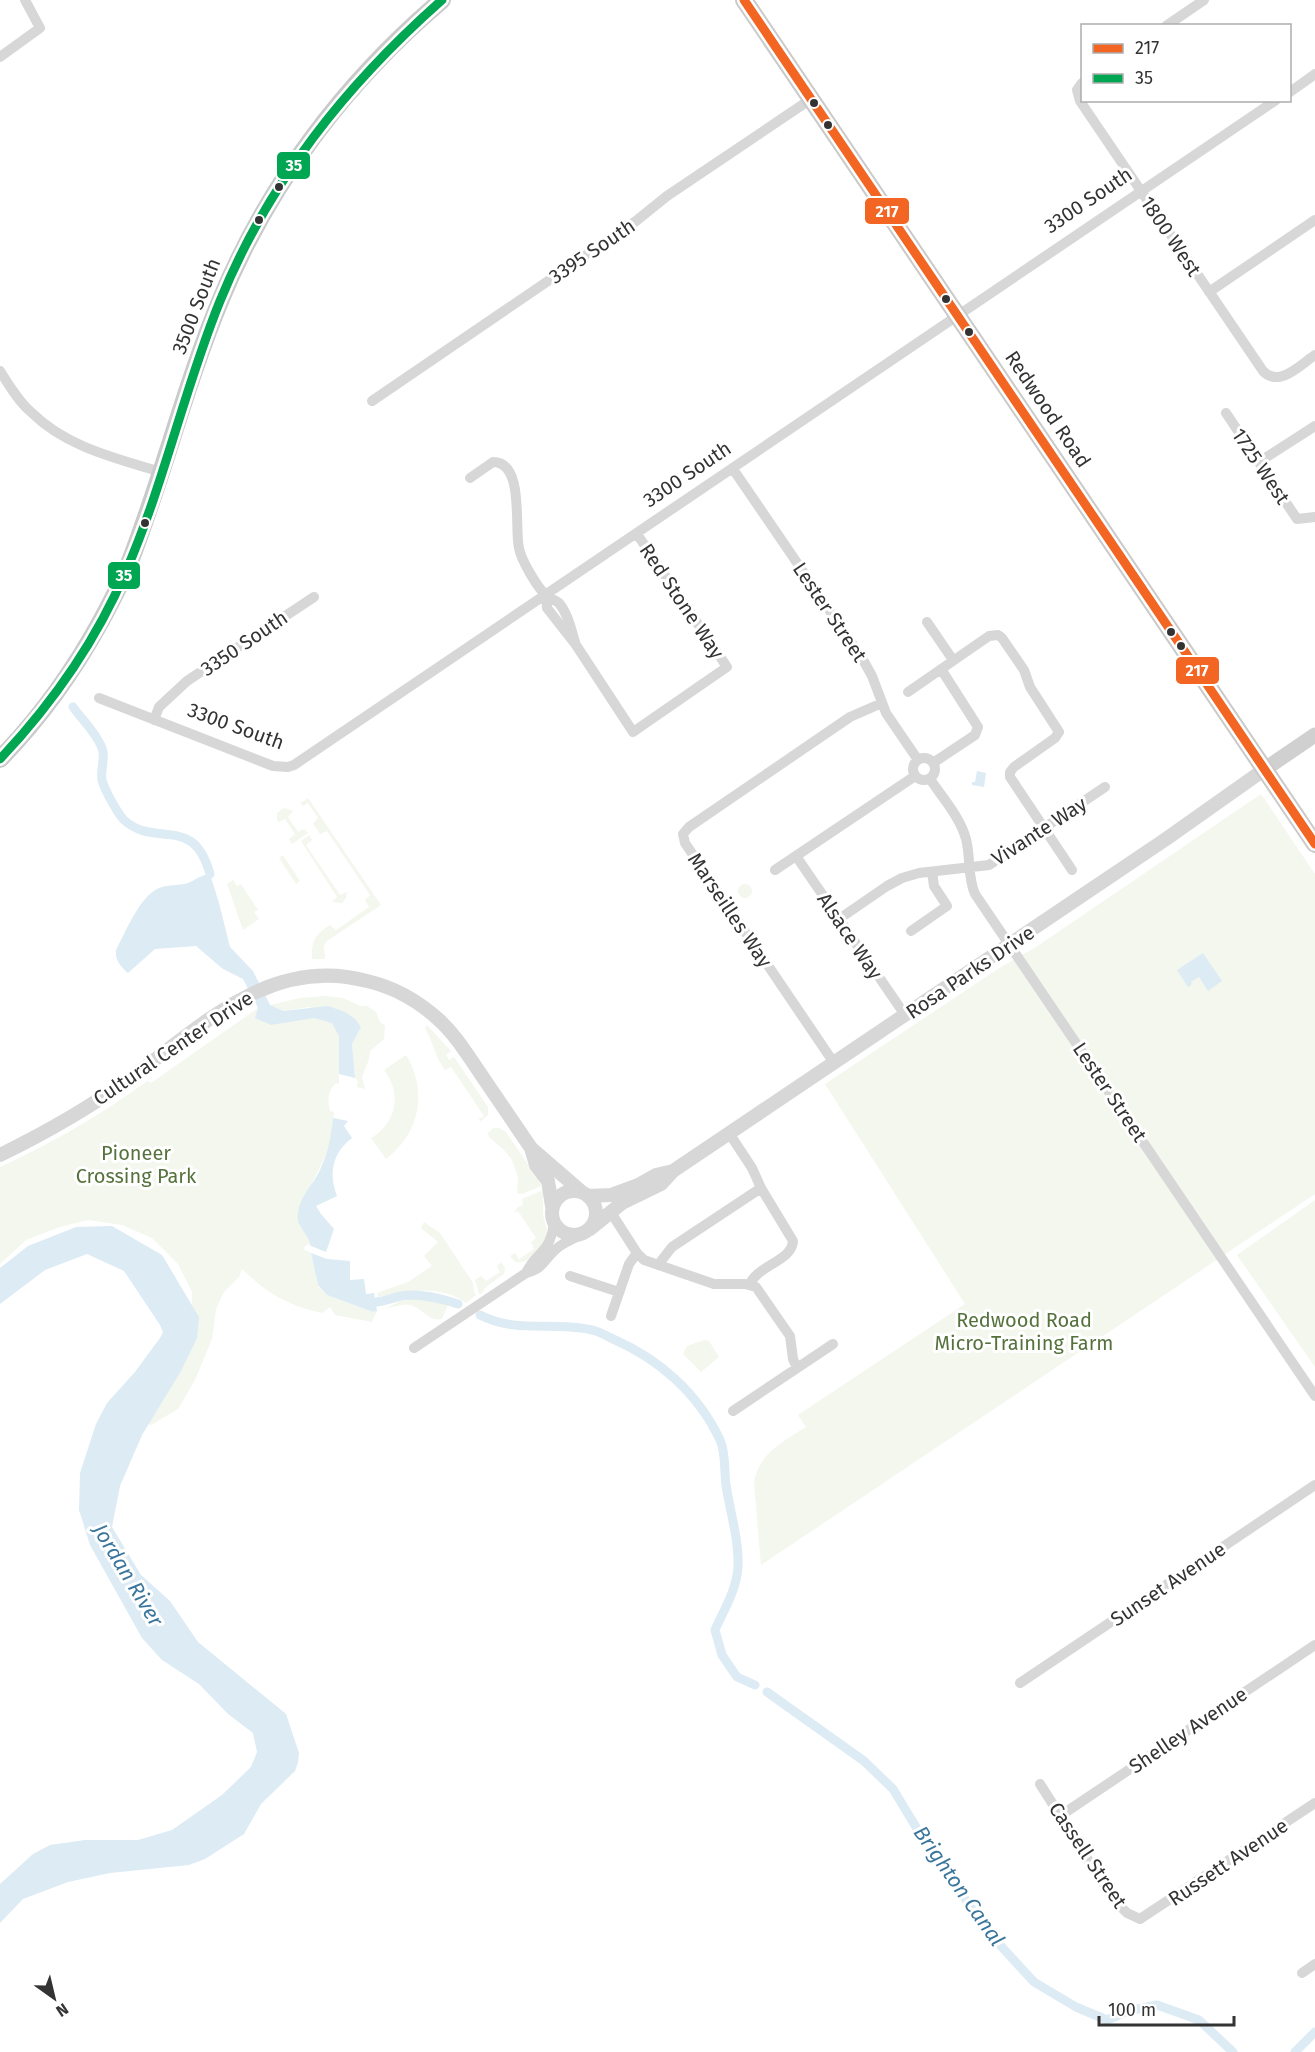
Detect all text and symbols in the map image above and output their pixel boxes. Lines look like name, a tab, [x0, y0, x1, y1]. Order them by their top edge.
legend	[1081, 24, 1291, 102]
text: 217	[1135, 37, 1159, 59]
text: 35	[1135, 67, 1153, 89]
unlabelled marker	[808, 97, 820, 109]
unlabelled marker	[822, 119, 834, 131]
line badge: 35	[276, 151, 311, 180]
text: 35	[285, 156, 303, 175]
street label: 3300 South	[1040, 162, 1136, 238]
unlabelled marker	[273, 181, 285, 193]
street label: 1800 West	[1136, 192, 1207, 281]
line badge: 217	[864, 197, 910, 225]
text: 217	[876, 202, 899, 221]
street label: 3395 South	[544, 213, 640, 289]
unlabelled marker	[253, 214, 265, 226]
street label: 3500 South	[167, 255, 225, 357]
unlabelled marker	[940, 293, 952, 305]
unlabelled marker	[963, 326, 975, 338]
street label: Redwood Road	[1000, 346, 1096, 472]
street label: 1725 West	[1227, 424, 1295, 509]
street label: 3300 South	[639, 436, 735, 512]
unlabelled marker	[139, 517, 151, 529]
street label: Red Stone Way	[635, 539, 729, 663]
street label: Lester Street	[788, 558, 872, 667]
line badge: 35	[107, 561, 141, 590]
text: 35	[115, 566, 133, 585]
street label: 3350 South	[196, 605, 292, 681]
unlabelled marker	[1165, 626, 1177, 638]
unlabelled marker	[1175, 640, 1187, 652]
line badge: 217	[1175, 656, 1220, 685]
text: 217	[1186, 661, 1209, 680]
street label: 3300 South	[185, 697, 287, 755]
street label: Vivante Way	[987, 791, 1091, 871]
street label: Marseilles Way	[683, 848, 777, 972]
street label: Alsace Way	[812, 888, 888, 984]
street label: Rosa Parks Drive	[901, 920, 1039, 1024]
street label: Cultural Center Drive	[89, 986, 257, 1110]
street label: Lester Street	[1068, 1038, 1152, 1147]
park label: Pioneer Crossing Park	[76, 1141, 197, 1188]
park label: Redwood Road Micro-Training Farm	[934, 1308, 1114, 1355]
water label: Jordan River	[87, 1518, 169, 1632]
street label: Sunset Avenue	[1106, 1537, 1230, 1631]
street label: Shelley Avenue	[1124, 1682, 1252, 1778]
street label: Cassell Street	[1044, 1798, 1133, 1913]
street label: Russett Avenue	[1164, 1813, 1292, 1911]
water label: Brighton Canal	[908, 1821, 1010, 1951]
north arrow	[24, 1968, 84, 2028]
scale bar	[1099, 1989, 1234, 2027]
text: N	[52, 1999, 72, 2021]
text: 100 m	[1108, 1999, 1156, 2021]

